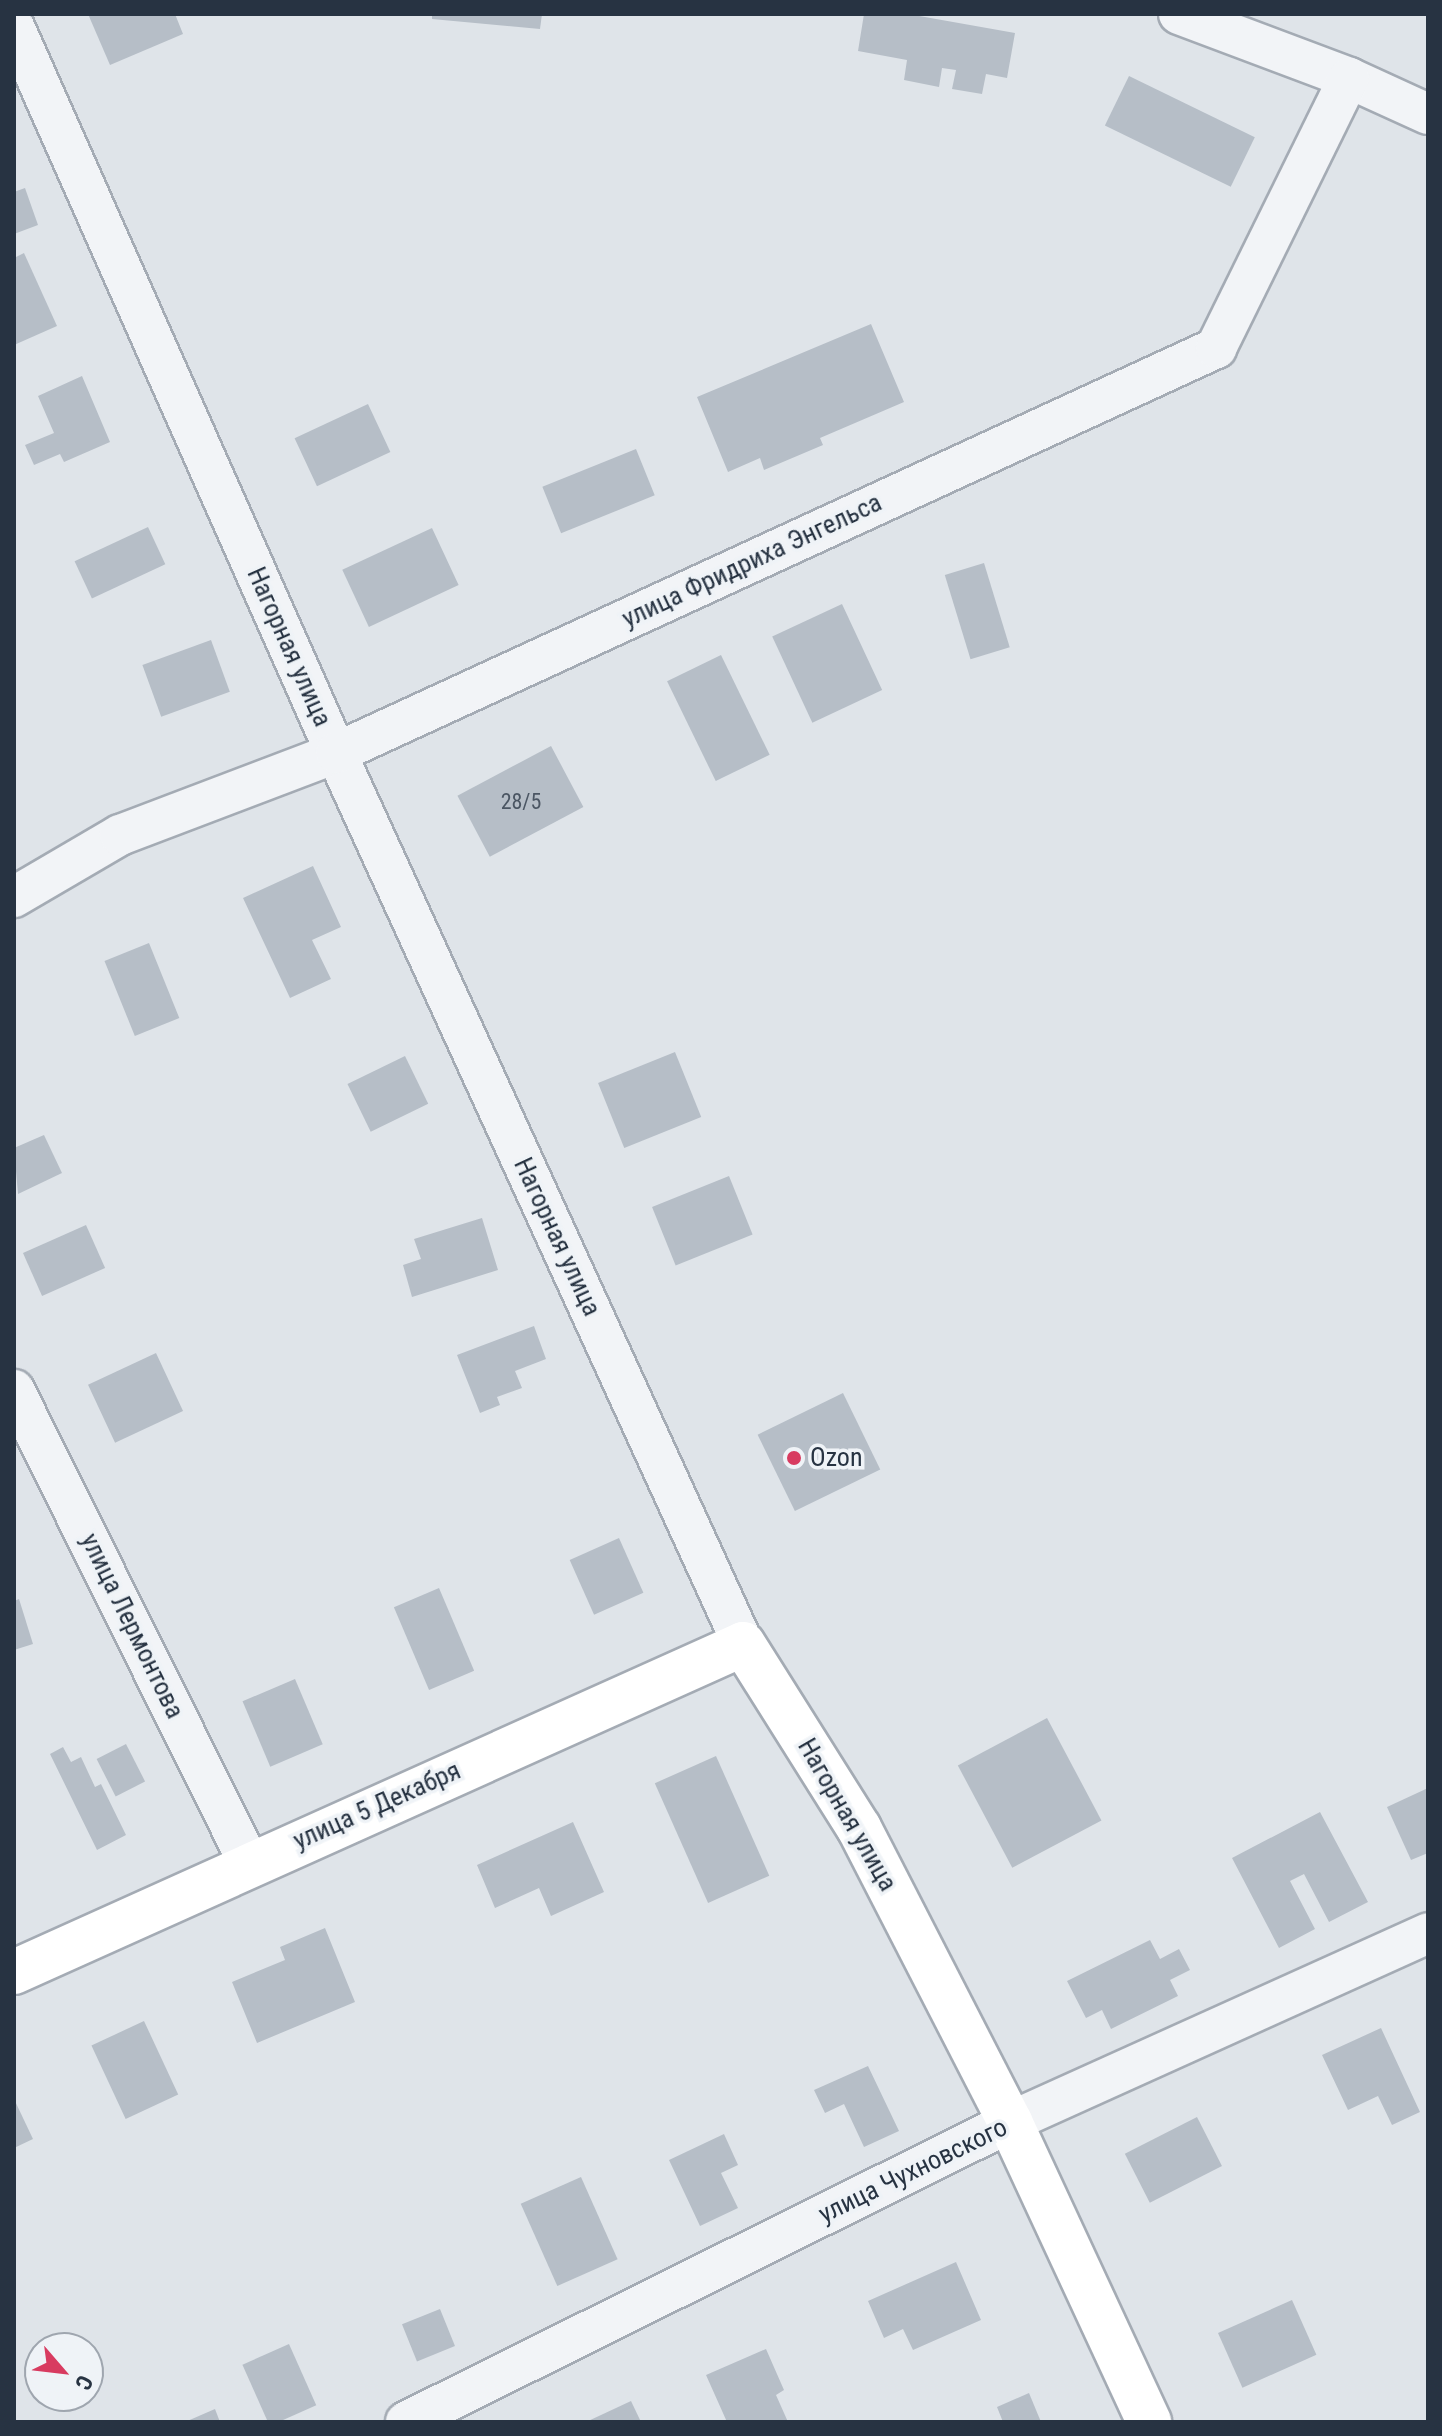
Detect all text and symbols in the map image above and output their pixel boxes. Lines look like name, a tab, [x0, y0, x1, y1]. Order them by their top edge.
street label: улица Фридриха Энгельса	[617, 487, 887, 635]
street label: Нагорная улица	[240, 563, 338, 731]
house number: 28/5	[501, 789, 541, 815]
street label: Нагорная улица	[507, 1153, 607, 1321]
place label: Ozon	[810, 1442, 862, 1474]
marker: Ozon	[785, 1449, 803, 1467]
street label: улица Лермонтова	[74, 1528, 190, 1724]
street label: Нагорная улица	[791, 1733, 903, 1897]
street label: улица 5 Декабря	[289, 1755, 465, 1857]
street label: улица Чухновского	[814, 2112, 1012, 2230]
north arrow	[24, 2332, 104, 2412]
text: С	[70, 2371, 98, 2394]

